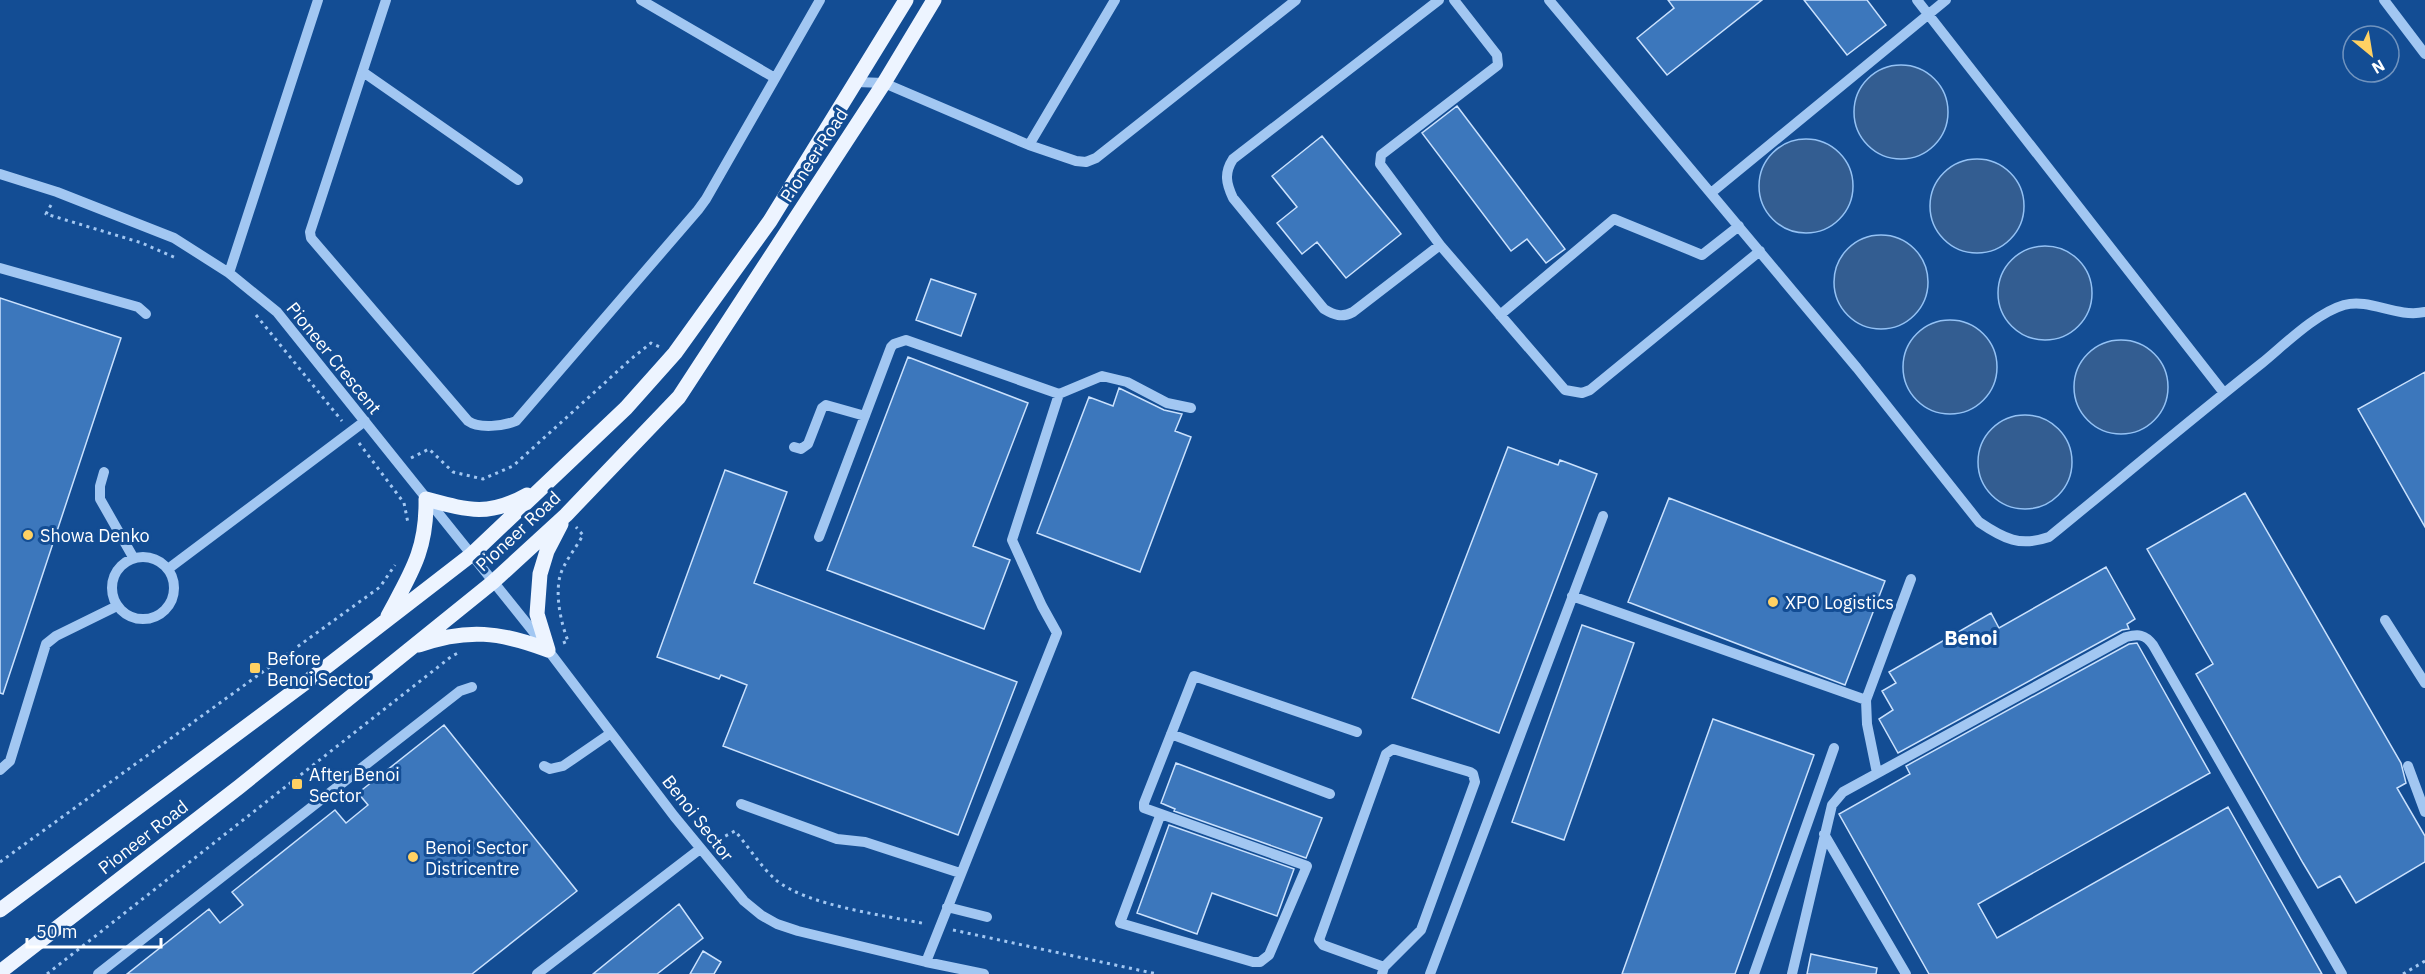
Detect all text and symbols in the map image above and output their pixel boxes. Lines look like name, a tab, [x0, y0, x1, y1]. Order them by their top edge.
north arrow	[2341, 24, 2401, 84]
text: N	[2368, 55, 2389, 79]
street label: Pioneer Road	[775, 104, 853, 206]
street label: Pioneer Crescent	[282, 297, 386, 419]
street label: Pioneer Road	[471, 486, 565, 576]
place label: Showa Denko	[40, 524, 150, 547]
marker: Showa Denko	[21, 528, 35, 542]
place label: XPO Logistics	[1785, 591, 1894, 614]
marker: XPO Logistics	[1766, 595, 1780, 609]
district label: Benoi	[1944, 624, 1998, 651]
place label: Before Benoi Sector	[267, 647, 370, 691]
marker: Before Benoi Sector	[248, 661, 262, 675]
place label: After Benoi Sector	[309, 763, 400, 807]
street label: Benoi Sector	[657, 770, 739, 866]
marker: After Benoi Sector	[290, 777, 304, 791]
street label: Pioneer Road	[93, 795, 193, 879]
place label: Benoi Sector Districentre	[425, 836, 528, 880]
marker: Benoi Sector Districentre	[406, 850, 420, 864]
scale bar	[27, 911, 160, 949]
text: 50 m	[36, 920, 78, 943]

